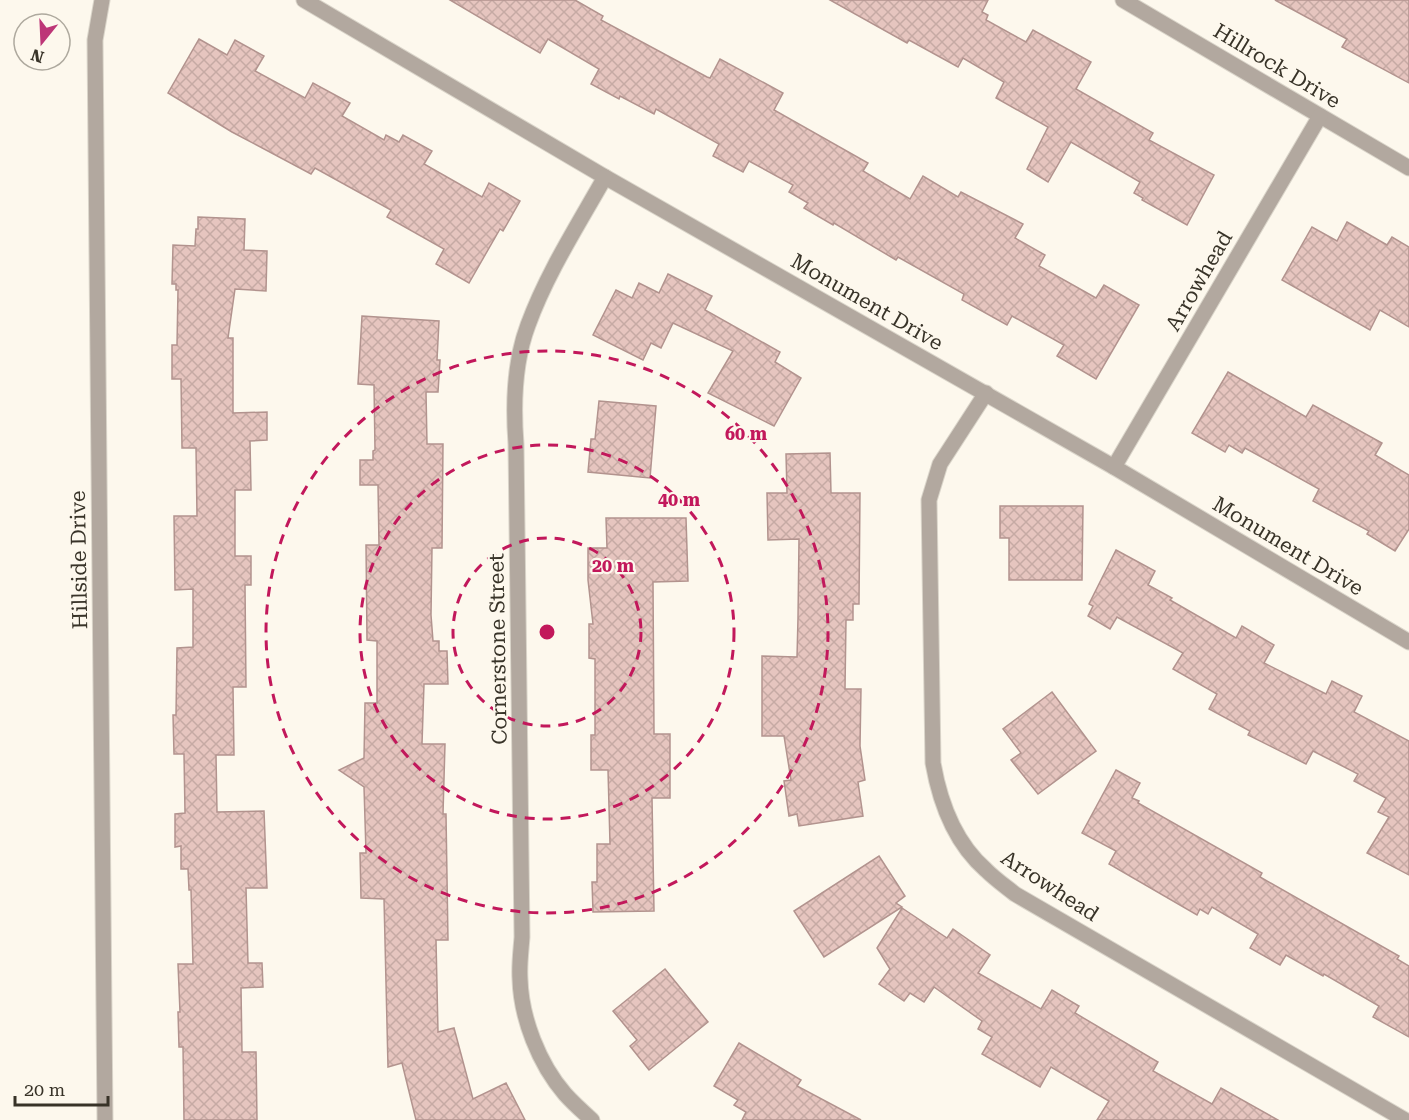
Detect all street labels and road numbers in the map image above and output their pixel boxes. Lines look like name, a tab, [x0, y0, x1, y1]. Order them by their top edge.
street label: Hillrock Drive	[1209, 19, 1345, 113]
street label: Arrowhead	[1161, 226, 1237, 335]
street label: Monument Drive	[787, 249, 947, 355]
street label: Hillside Drive	[66, 490, 92, 630]
street label: Monument Drive	[1208, 492, 1368, 600]
street label: Cornerstone Street	[484, 553, 512, 745]
street label: Arrowhead	[997, 846, 1104, 927]

